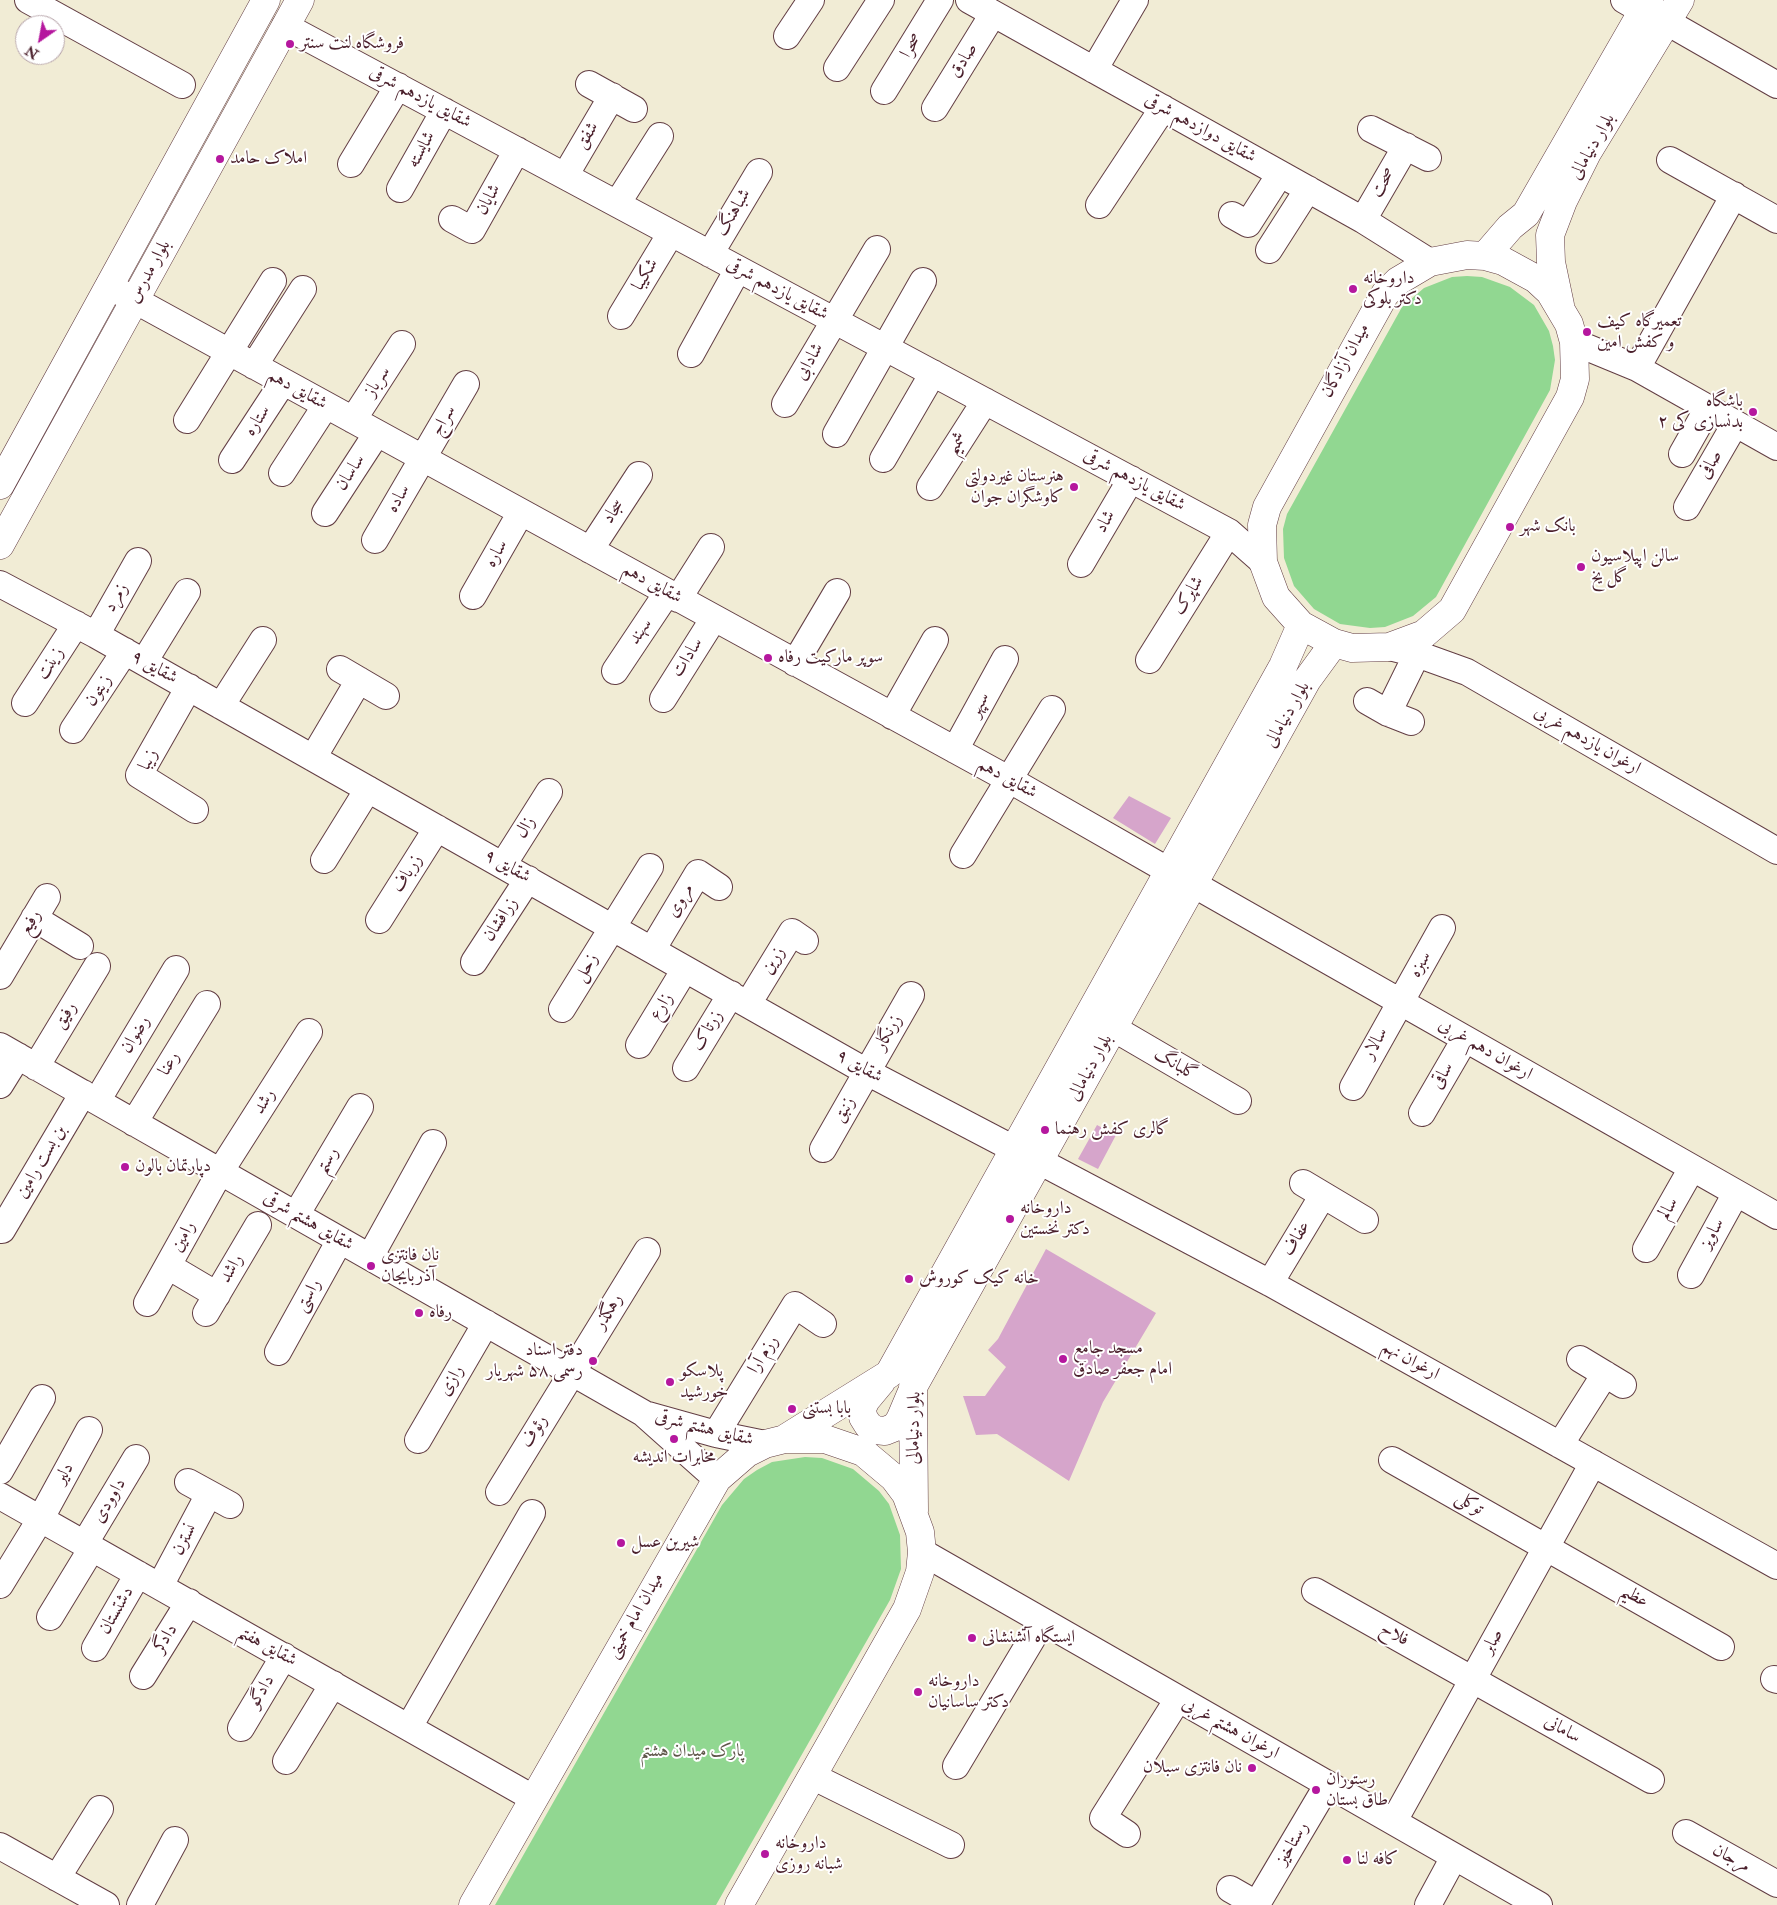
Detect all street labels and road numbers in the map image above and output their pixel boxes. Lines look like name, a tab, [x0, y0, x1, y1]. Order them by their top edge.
street label: صحرا	[896, 29, 928, 63]
street label: صادق	[945, 40, 983, 82]
street label: شقایق یازدهم شرقی	[365, 62, 475, 134]
street label: شقایق دوازدهم شرقی	[1141, 89, 1259, 169]
street label: بلوار دنیامالی	[1565, 110, 1621, 184]
street label: شفق	[572, 118, 604, 154]
street label: شایسته	[403, 128, 441, 172]
street label: صحت	[1367, 164, 1401, 202]
street label: شایان	[472, 181, 506, 219]
street label: شباهنگ	[711, 185, 757, 241]
street label: بلوار مدرس	[124, 237, 176, 307]
street label: شقایق یازدهم شرقی	[722, 254, 832, 326]
street label: شکیبا	[628, 255, 664, 295]
street label: میدان آزادگان	[1317, 320, 1375, 402]
street label: شادابی	[791, 339, 829, 385]
street label: سرباز	[360, 363, 396, 401]
street label: شقایق دهم	[263, 365, 331, 415]
street label: ستاره	[240, 401, 276, 441]
street label: سراج	[427, 402, 461, 440]
street label: شمیم	[942, 429, 972, 459]
street label: شقایق یازدهم شرقی	[1079, 445, 1189, 517]
street label: صافی	[1694, 447, 1728, 483]
street label: ساسان	[331, 451, 371, 495]
street label: ساده	[382, 481, 416, 517]
street label: سجاد	[598, 496, 630, 528]
street label: شاد	[1091, 507, 1121, 537]
street label: ساره	[481, 536, 513, 572]
street label: شقایق دهم	[618, 559, 686, 609]
street label: شاپرک	[1169, 573, 1209, 619]
street label: زمرد	[100, 580, 134, 616]
street label: سهند	[624, 615, 658, 649]
street label: سادات	[667, 634, 709, 682]
street label: زینت	[33, 644, 69, 684]
street label: شقایق ۹	[127, 646, 181, 690]
street label: زیتون	[81, 671, 117, 711]
street label: بلوار دنیامالی	[1260, 678, 1316, 752]
street label: سپهر	[965, 689, 995, 721]
street label: ارغوان یازدهم غربی	[1530, 702, 1644, 780]
street label: زیبا	[135, 746, 163, 774]
street label: شقایق دهم	[973, 754, 1041, 804]
street label: زال	[511, 813, 541, 843]
street label: شقایق ۹	[480, 845, 534, 889]
street label: زرباف	[388, 851, 428, 897]
street label: مروی	[663, 880, 699, 922]
street label: زرافشان	[479, 894, 523, 946]
street label: رفیع	[15, 906, 47, 940]
street label: زرین	[757, 943, 791, 979]
street label: سبزه	[1405, 948, 1437, 982]
street label: زحل	[570, 950, 604, 986]
street label: زارع	[645, 989, 679, 1025]
street label: رفیق	[50, 999, 82, 1033]
street label: زرتاک	[688, 1007, 728, 1055]
street label: زرنگار	[870, 1011, 908, 1055]
street label: رضوان	[116, 1012, 156, 1058]
street label: ارغوان دهم غربی	[1434, 1014, 1536, 1086]
street label: سالار	[1359, 1024, 1393, 1064]
street label: بلوار دنیامالی	[1064, 1031, 1118, 1105]
street label: گلبانگ	[1150, 1044, 1200, 1086]
street label: شقایق ۹	[832, 1045, 886, 1089]
street label: رعنا	[154, 1048, 186, 1080]
street label: ساقی	[1427, 1059, 1459, 1093]
street label: رشد	[249, 1085, 281, 1119]
street label: زنبق	[829, 1093, 861, 1127]
street label: بن بست رامین	[12, 1122, 72, 1202]
street label: رستم	[312, 1144, 344, 1178]
street label: شقایق هشتم شرقی	[259, 1188, 357, 1256]
street label: سالم	[1654, 1194, 1684, 1224]
street label: ساویز	[1696, 1215, 1730, 1253]
street label: عفاف	[1278, 1217, 1316, 1261]
street label: رامین	[167, 1218, 201, 1256]
street label: راشد	[215, 1251, 249, 1287]
street label: راستی	[291, 1276, 327, 1316]
street label: رهگذر	[590, 1290, 628, 1334]
street label: رزم آرا	[744, 1332, 784, 1378]
street label: ارغوان نهم	[1377, 1336, 1443, 1386]
street label: رازی	[435, 1362, 469, 1400]
street label: بلوار دنیامالی	[904, 1391, 926, 1465]
street label: شقایق هشتم شرقی	[653, 1406, 755, 1452]
street label: رئوف	[517, 1412, 553, 1452]
street label: دلیر	[50, 1460, 80, 1488]
street label: داوودی	[88, 1475, 132, 1527]
street label: توکلی	[1451, 1487, 1487, 1521]
street label: نسترن	[168, 1520, 202, 1560]
street label: میدان امام خمینی	[603, 1569, 669, 1663]
street label: عظیم	[1616, 1581, 1652, 1613]
street label: دشتستان	[95, 1583, 139, 1639]
street label: فلاح	[1376, 1618, 1412, 1652]
street label: دادگر	[149, 1621, 183, 1657]
street label: شقایق هفتم	[234, 1622, 300, 1672]
street label: صابر	[1477, 1626, 1509, 1658]
street label: دادگو	[244, 1672, 280, 1712]
street label: ارغوان هشتم غربی	[1178, 1693, 1282, 1765]
street label: سامانی	[1540, 1711, 1584, 1749]
street label: رستاخیز	[1272, 1818, 1314, 1870]
street label: مرجان	[1708, 1840, 1754, 1878]

